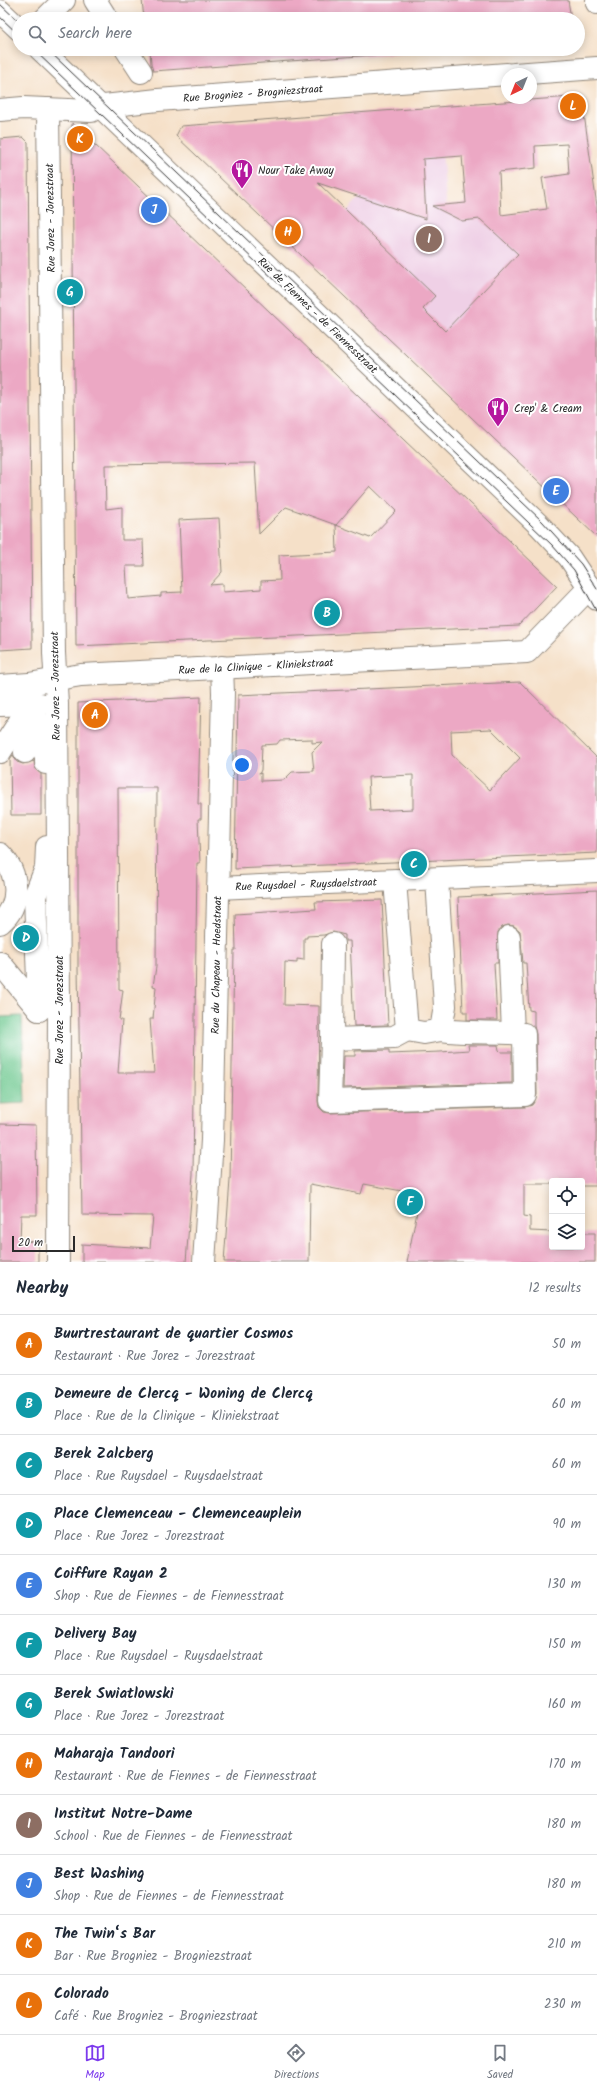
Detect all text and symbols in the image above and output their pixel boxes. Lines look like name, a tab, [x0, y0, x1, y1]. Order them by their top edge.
search box	[12, 12, 585, 56]
text: Search here	[58, 22, 132, 46]
icon: search	[26, 23, 48, 45]
north arrow	[501, 68, 537, 104]
street label: Rue Brogniez - Brogniezstraat	[182, 80, 324, 108]
pin: L	[560, 91, 586, 121]
pin: K	[67, 124, 93, 154]
restaurant icon: Nour Take Away	[229, 157, 255, 190]
street label: Rue Jorez - Jorezstraat	[41, 162, 61, 273]
place label: Nour Take Away	[258, 162, 335, 180]
pin: J	[141, 195, 167, 225]
pin: H	[275, 217, 301, 247]
pin: I	[416, 224, 442, 254]
street label: Rue de Fiennes - de Fiennesstraat	[253, 253, 382, 379]
pin: G	[57, 277, 83, 307]
restaurant icon: Crep' & Cream	[485, 395, 511, 428]
place label: Crep' & Cream	[514, 400, 582, 418]
pin: E	[543, 476, 569, 506]
pin: B	[314, 598, 340, 628]
street label: Rue Jorez - Jorezstraat	[46, 630, 66, 741]
street label: Rue de la Clinique - Kliniekstraat	[178, 654, 335, 680]
pin: A	[82, 700, 108, 730]
your location	[232, 755, 252, 775]
pin: C	[401, 849, 427, 879]
street label: Rue Ruysdael - Ruysdaelstraat	[235, 874, 378, 896]
street label: Rue du Chapeau - Hoedstraat	[207, 895, 227, 1034]
pin: D	[13, 923, 39, 953]
street label: Rue Jorez - Jorezstraat	[51, 955, 69, 1065]
map controls	[549, 1178, 585, 1250]
button: locate	[549, 1178, 585, 1214]
pin: F	[397, 1187, 423, 1217]
button: layers	[549, 1214, 585, 1250]
scale bar	[12, 1234, 75, 1253]
text: 20 m	[18, 1234, 43, 1252]
text: Nearby	[16, 1275, 68, 1302]
text: 12 results	[528, 1278, 581, 1299]
text: Buurtrestaurant de quartier Cosmos	[54, 1322, 293, 1346]
text: A	[25, 1334, 33, 1355]
text: 50 m	[552, 1334, 581, 1355]
text: Restaurant · Rue Jorez - Jorezstraat	[54, 1346, 255, 1367]
text: Demeure de Clercq - Woning de Clercq	[54, 1382, 313, 1406]
text: B	[25, 1394, 33, 1415]
text: 60 m	[552, 1394, 581, 1415]
text: Place · Rue de la Clinique - Kliniekstraat	[54, 1406, 279, 1427]
text: Berek Zalcberg	[54, 1442, 154, 1466]
text: C	[25, 1454, 33, 1475]
text: 60 m	[552, 1454, 581, 1475]
text: Place · Rue Ruysdael - Ruysdaelstraat	[54, 1466, 263, 1487]
text: Place Clemenceau - Clemenceauplein	[54, 1502, 302, 1526]
text: D	[25, 1514, 33, 1535]
text: 90 m	[553, 1514, 581, 1535]
text: Place · Rue Jorez - Jorezstraat	[54, 1526, 225, 1547]
text: Coiffure Rayan 2	[54, 1562, 168, 1586]
text: E	[25, 1574, 33, 1595]
text: 130 m	[547, 1574, 581, 1595]
text: Shop · Rue de Fiennes - de Fiennesstraat	[54, 1586, 284, 1607]
text: Delivery Bay	[54, 1622, 137, 1646]
text: F	[25, 1634, 33, 1655]
text: 150 m	[548, 1634, 581, 1655]
text: Place · Rue Ruysdael - Ruysdaelstraat	[54, 1646, 263, 1667]
text: Berek Swiatlowski	[54, 1682, 174, 1706]
text: G	[25, 1694, 33, 1715]
text: 160 m	[548, 1694, 581, 1715]
text: Place · Rue Jorez - Jorezstraat	[54, 1706, 225, 1727]
text: Maharaja Tandoori	[54, 1742, 175, 1766]
text: H	[25, 1754, 33, 1775]
text: 170 m	[549, 1754, 581, 1775]
text: Restaurant · Rue de Fiennes - de Fiennesstraat	[54, 1766, 317, 1787]
text: Institut Notre-Dame	[54, 1802, 192, 1826]
text: I	[27, 1814, 31, 1835]
text: 180 m	[547, 1814, 581, 1835]
text: School · Rue de Fiennes - de Fiennesstraat	[54, 1826, 293, 1847]
text: Best Washing	[54, 1862, 145, 1886]
text: J	[26, 1874, 32, 1895]
text: 180 m	[547, 1874, 581, 1895]
text: Shop · Rue de Fiennes - de Fiennesstraat	[54, 1886, 284, 1907]
text: The Twin‘s Bar	[54, 1922, 155, 1946]
text: K	[25, 1934, 33, 1955]
text: 210 m	[547, 1934, 581, 1955]
text: Bar · Rue Brogniez - Brogniezstraat	[54, 1946, 252, 1967]
text: Colorado	[54, 1982, 109, 2006]
text: L	[25, 1994, 33, 2015]
text: 230 m	[544, 1994, 581, 2015]
text: Café · Rue Brogniez - Brogniezstraat	[54, 2006, 258, 2027]
tab: Map	[84, 2042, 106, 2084]
tab: Directions	[274, 2042, 319, 2084]
tab: Saved	[487, 2042, 513, 2084]

